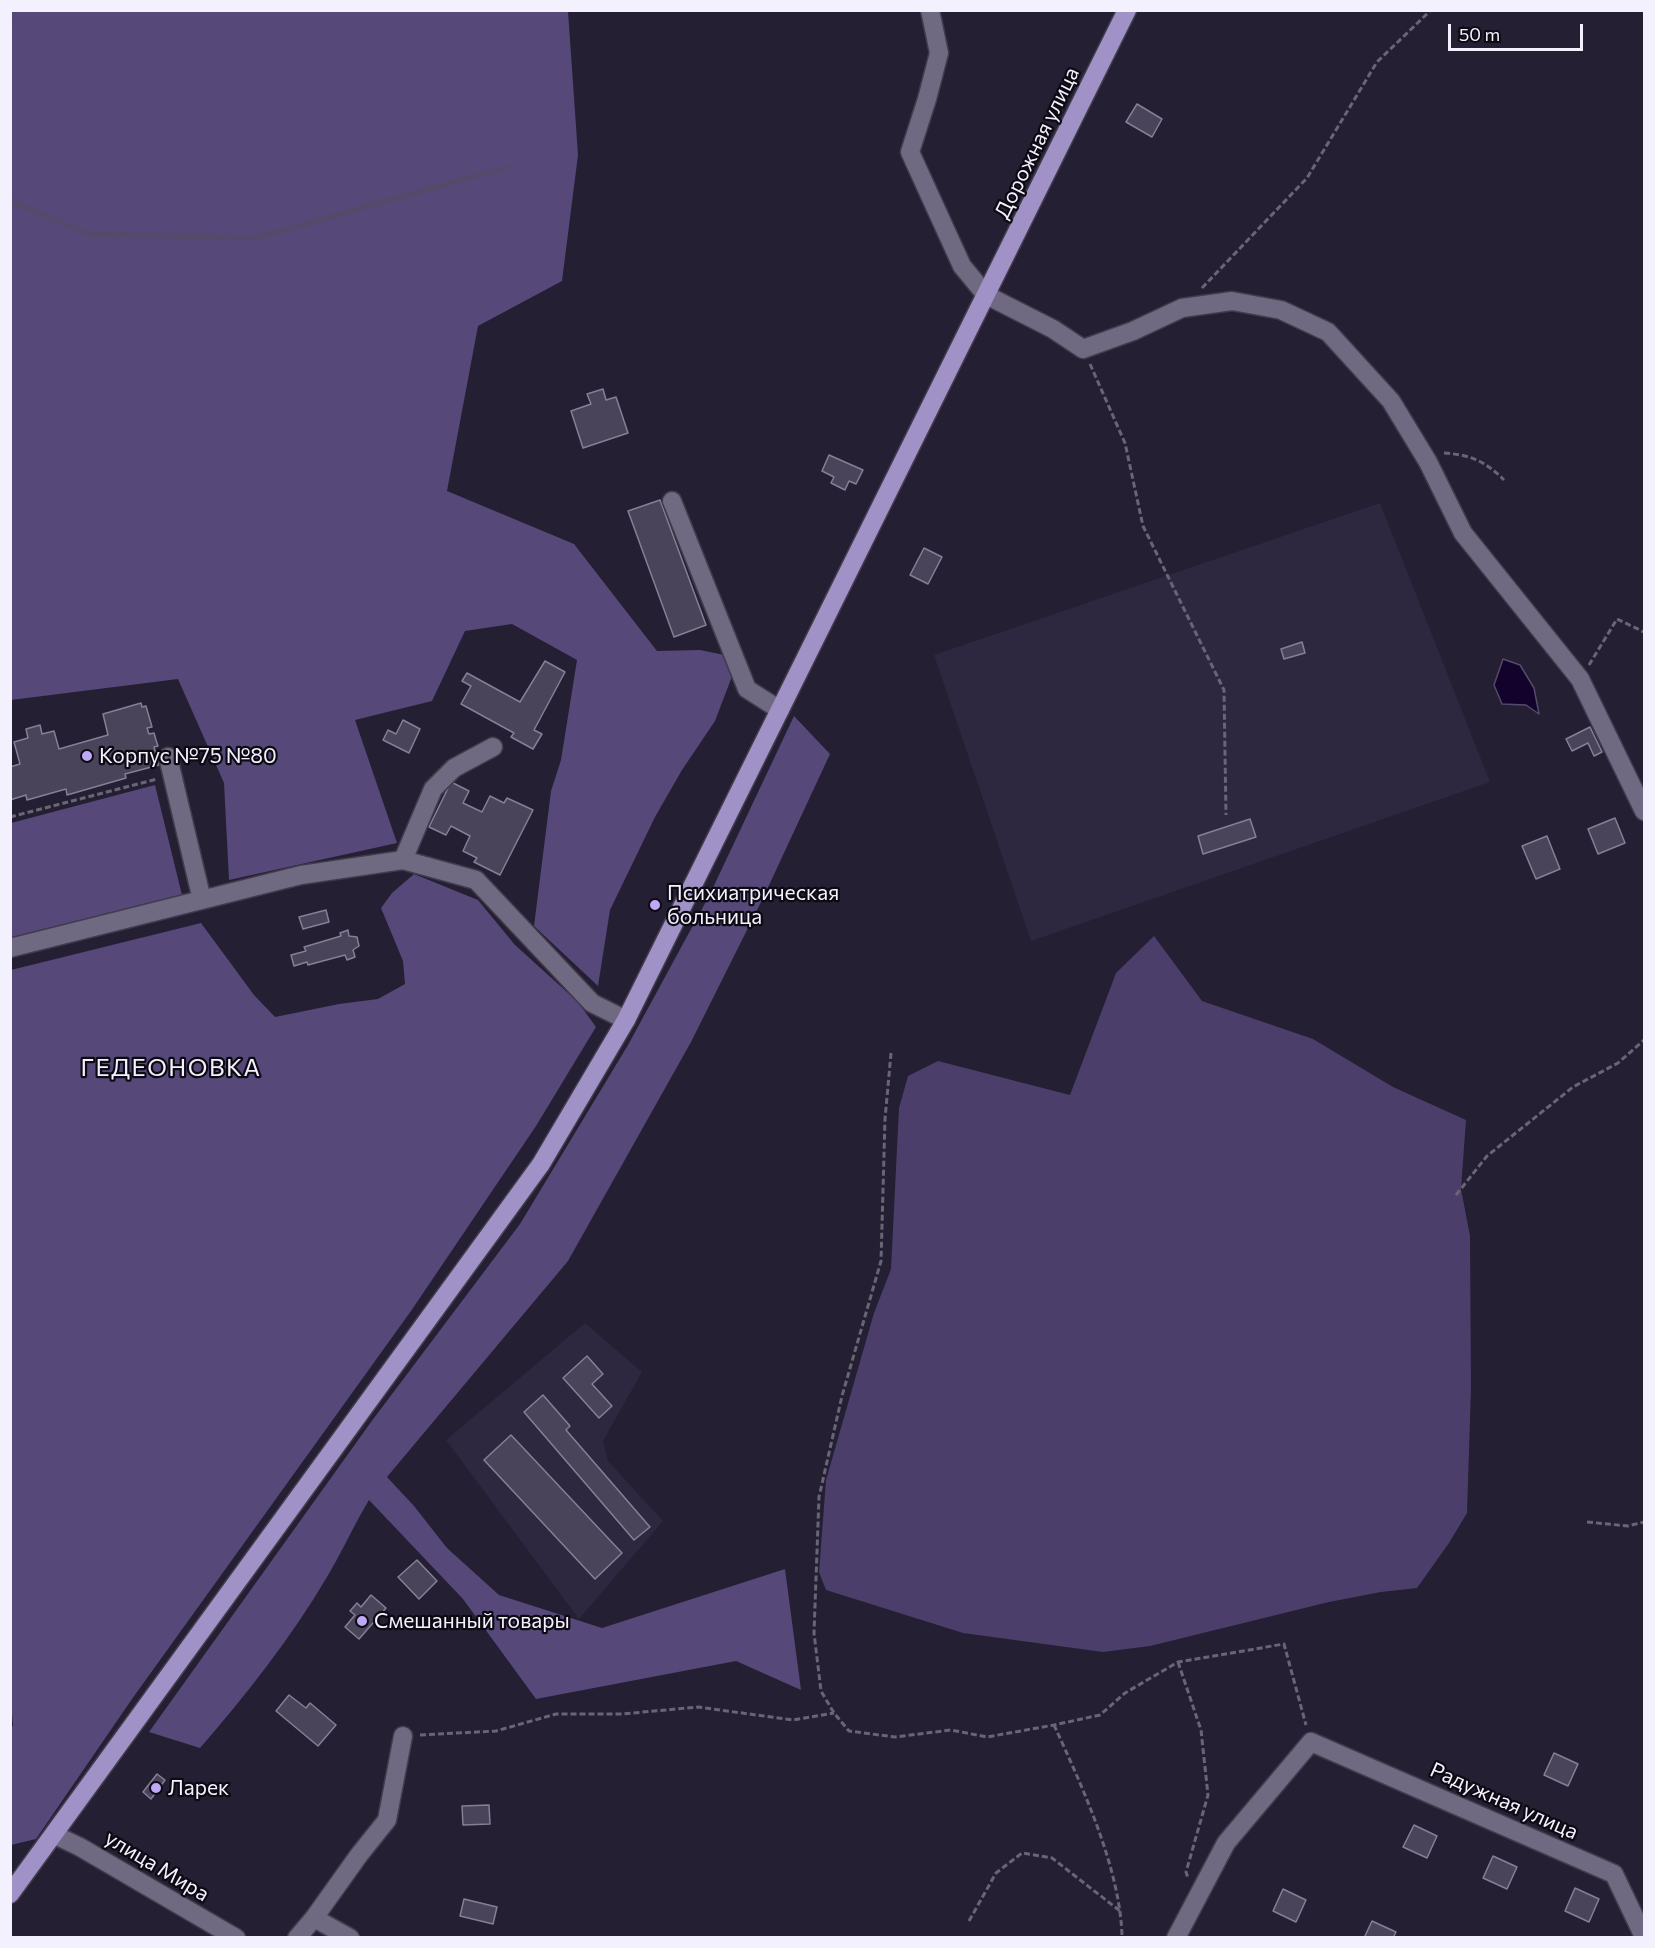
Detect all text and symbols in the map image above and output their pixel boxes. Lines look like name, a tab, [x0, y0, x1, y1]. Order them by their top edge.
scale bar	[1451, 12, 1586, 50]
text: 50 m	[1459, 23, 1500, 45]
street label: Дорожная улица	[989, 63, 1085, 223]
place label: Корпус №75 №80	[99, 743, 277, 769]
marker: Корпус №75 №80	[80, 749, 94, 763]
place label: Психиатрическая больница	[667, 880, 839, 930]
marker: Психиатрическая больница	[648, 898, 662, 912]
district label: ГЕДЕОНОВКА	[80, 1054, 262, 1082]
place label: Смешанный товары	[374, 1608, 570, 1634]
marker: Смешанный товары	[355, 1614, 369, 1628]
street label: Радужная улица	[1426, 1757, 1582, 1845]
place label: Ларек	[168, 1775, 229, 1801]
marker: Ларек	[149, 1781, 163, 1795]
street label: улица Мира	[100, 1825, 214, 1907]

